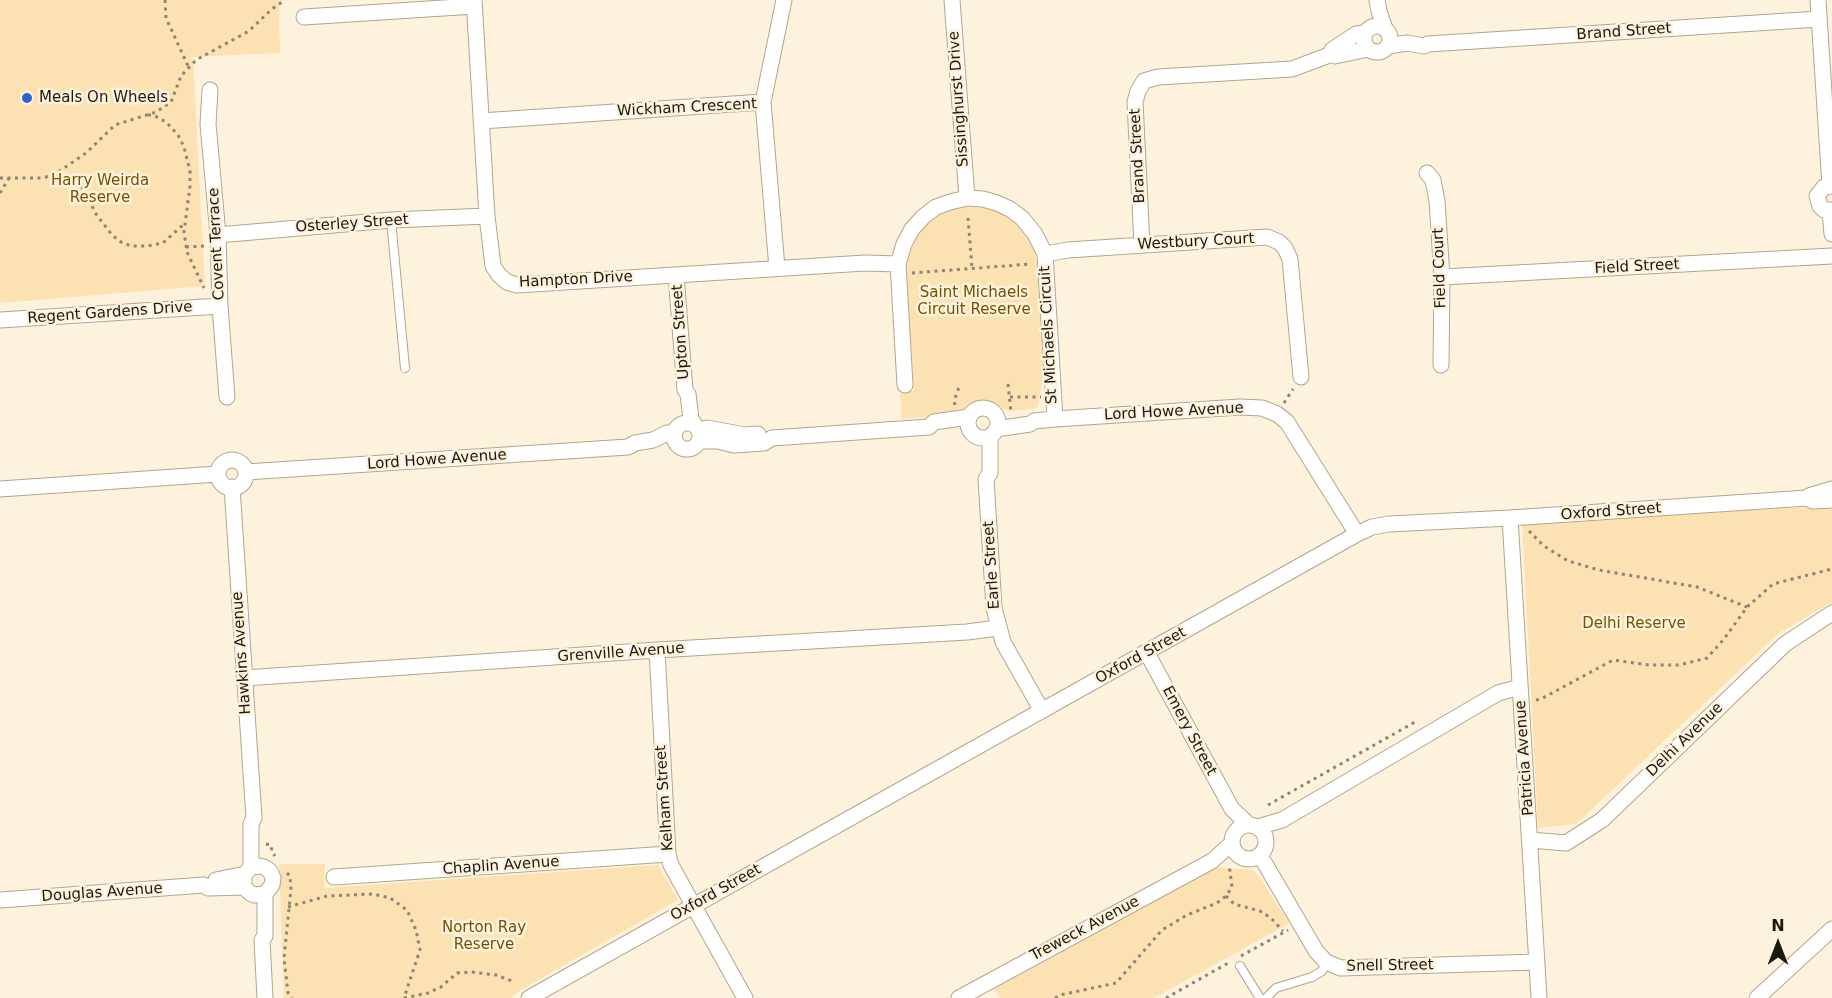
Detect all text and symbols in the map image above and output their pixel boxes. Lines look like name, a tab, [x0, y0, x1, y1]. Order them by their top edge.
street label: Brand Street	[1576, 20, 1672, 44]
street label: Sissinghurst Drive	[945, 30, 973, 168]
place label: Meals On Wheels	[39, 89, 168, 107]
marker: Meals On Wheels	[20, 91, 34, 105]
street label: Wickham Crescent	[617, 95, 757, 121]
street label: Brand Street	[1127, 108, 1149, 204]
park label: Harry Weirda Reserve	[51, 172, 149, 207]
street label: Covent Terrace	[205, 187, 229, 301]
street label: Osterley Street	[295, 211, 409, 237]
street label: Field Court	[1430, 227, 1450, 309]
street label: Westbury Court	[1137, 230, 1255, 254]
street label: Field Street	[1594, 256, 1680, 278]
street label: St Michaels Circuit	[1036, 265, 1062, 405]
street label: Hampton Drive	[519, 268, 633, 292]
street label: Upton Street	[669, 284, 693, 380]
park label: Saint Michaels Circuit Reserve	[917, 284, 1031, 319]
street label: Regent Gardens Drive	[27, 298, 193, 328]
street label: Lord Howe Avenue	[1104, 399, 1244, 425]
street label: Lord Howe Avenue	[367, 446, 507, 474]
street label: Oxford Street	[1560, 500, 1662, 524]
street label: Earle Street	[980, 520, 1004, 610]
street label: Hawkins Avenue	[229, 591, 255, 715]
park label: Delhi Reserve	[1582, 615, 1686, 633]
street label: Oxford Street	[1093, 624, 1189, 688]
street label: Grenville Avenue	[557, 640, 685, 666]
street label: Emery Street	[1158, 683, 1220, 779]
street label: Delhi Avenue	[1643, 699, 1727, 781]
street label: Patricia Avenue	[1512, 700, 1538, 816]
street label: Kelham Street	[652, 744, 678, 852]
street label: Chaplin Avenue	[442, 853, 560, 879]
street label: Oxford Street	[668, 861, 764, 925]
street label: Douglas Avenue	[41, 880, 163, 906]
street label: Treweck Avenue	[1027, 893, 1143, 965]
north arrow	[1748, 914, 1808, 974]
text: N	[1771, 916, 1785, 935]
park label: Norton Ray Reserve	[442, 919, 526, 954]
street label: Snell Street	[1346, 956, 1434, 976]

